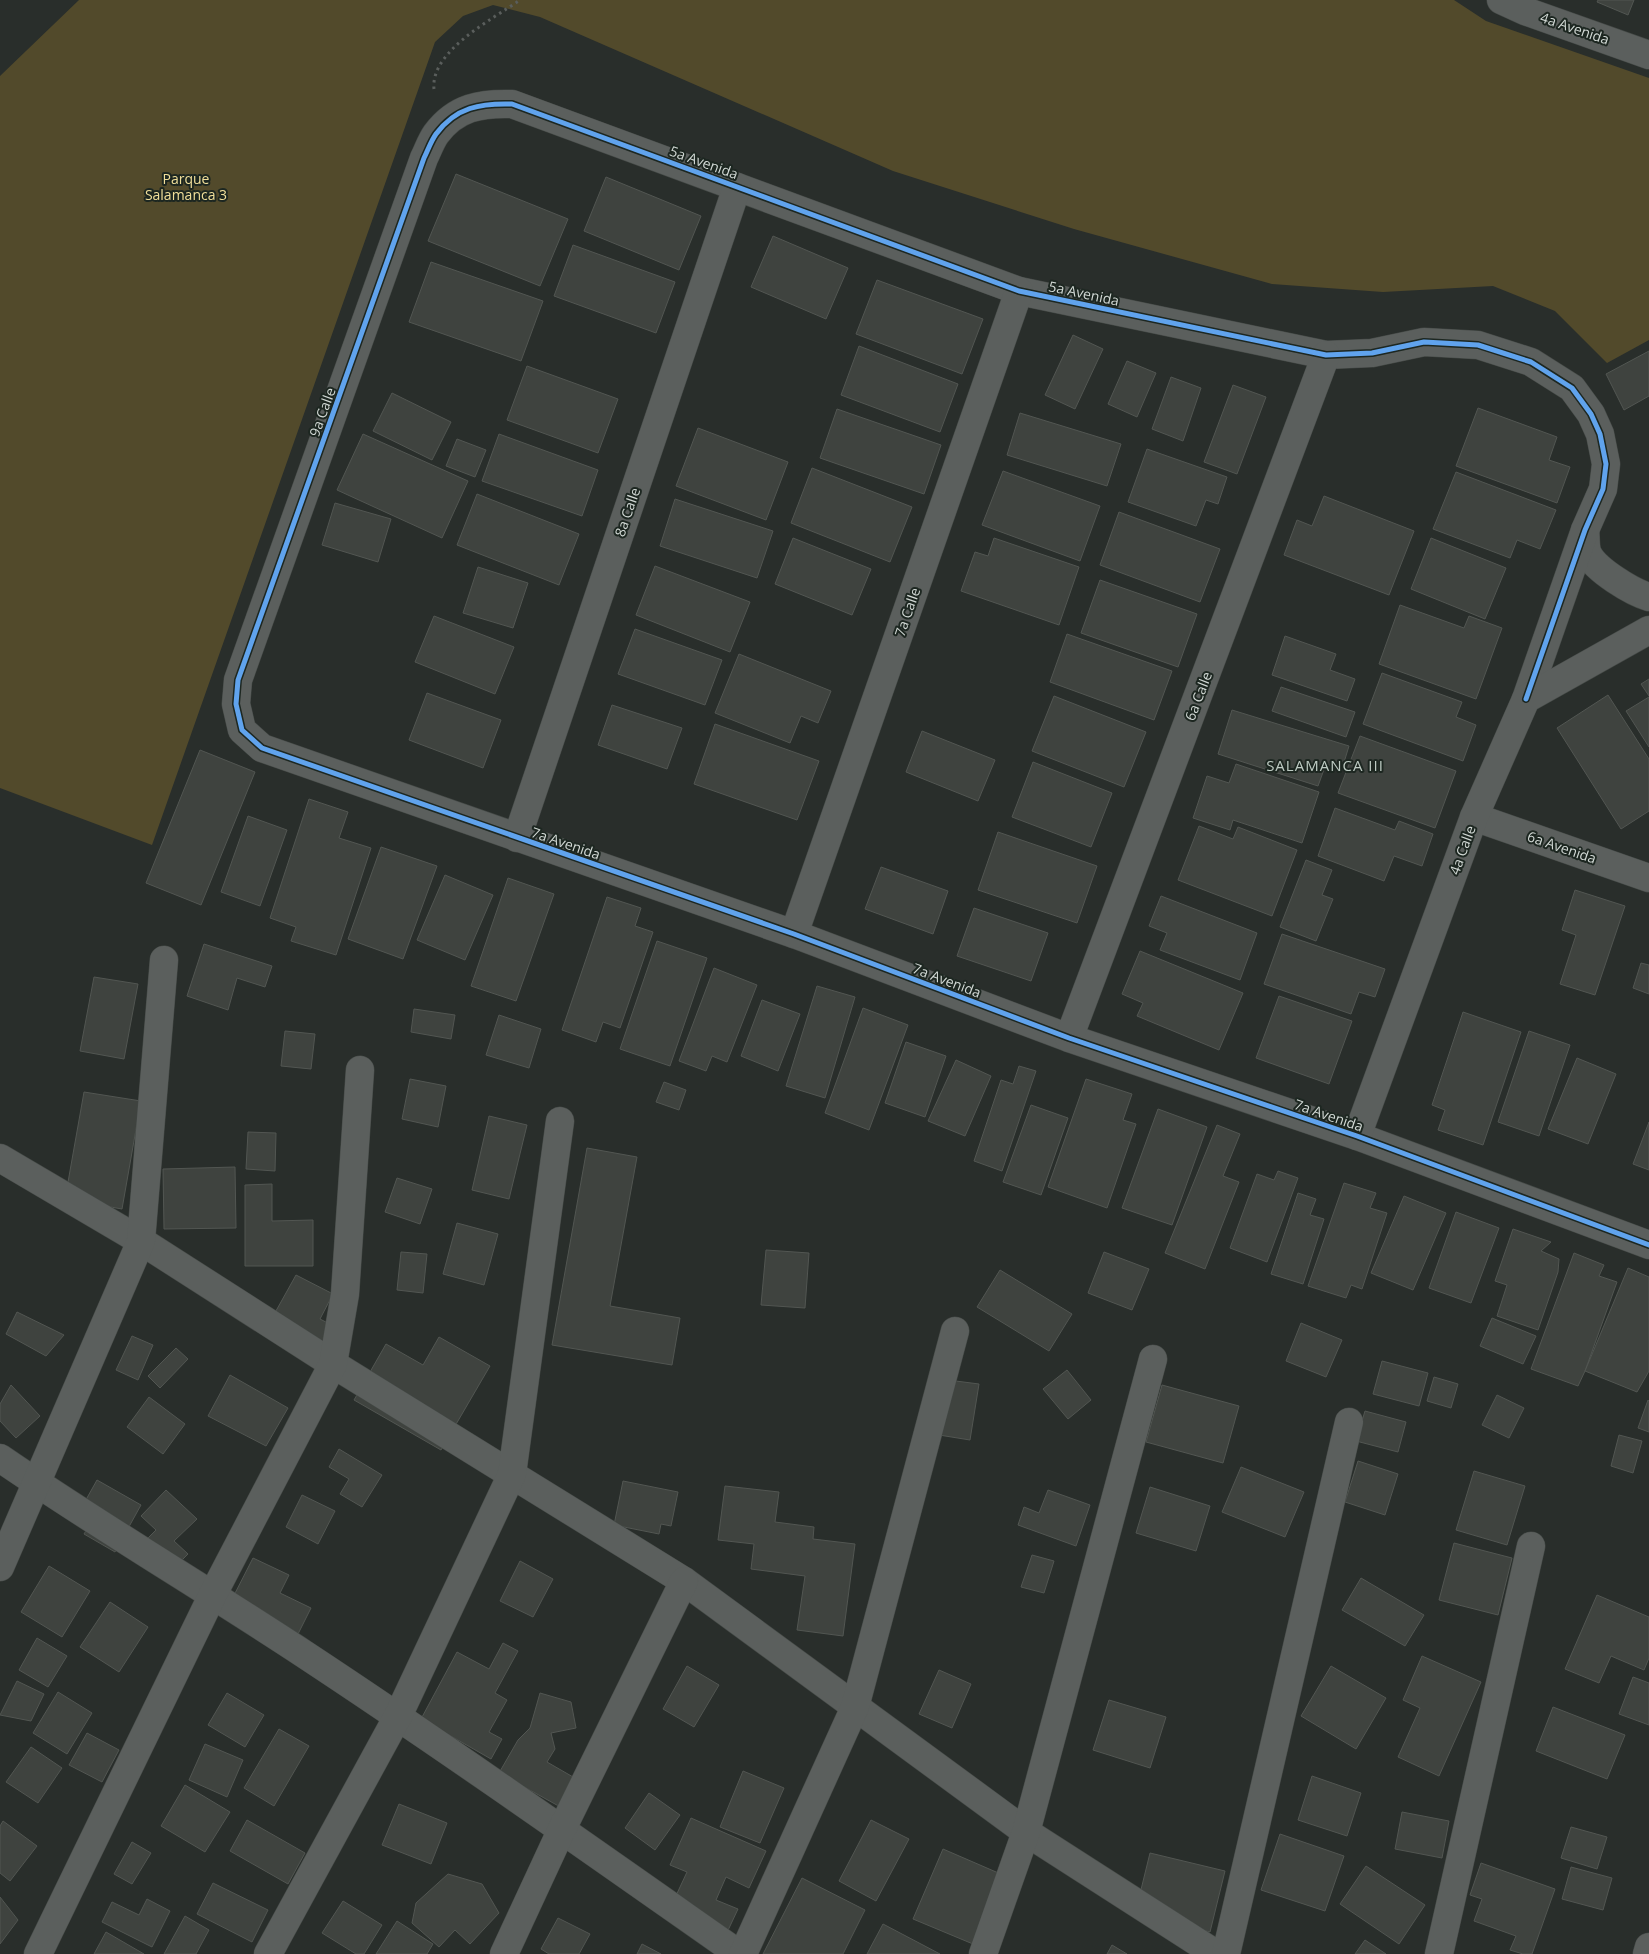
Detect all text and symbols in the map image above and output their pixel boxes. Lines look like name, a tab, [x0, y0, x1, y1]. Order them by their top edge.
street label: 4a Avenida	[1538, 7, 1612, 49]
street label: 5a Avenida	[667, 141, 741, 183]
park label: Parque Salamanca 3	[145, 169, 227, 204]
street label: 5a Avenida	[1047, 276, 1121, 310]
street label: 9a Calle	[304, 385, 340, 439]
street label: 8a Calle	[610, 485, 644, 539]
street label: 7a Calle	[890, 585, 924, 639]
street label: 6a Calle	[1180, 669, 1216, 723]
district label: SALAMANCA III	[1266, 755, 1384, 775]
street label: 7a Avenida	[529, 822, 603, 864]
street label: 4a Calle	[1444, 823, 1480, 877]
street label: 6a Avenida	[1525, 826, 1599, 868]
street label: 7a Avenida	[910, 958, 984, 1002]
street label: 7a Avenida	[1292, 1094, 1366, 1136]

